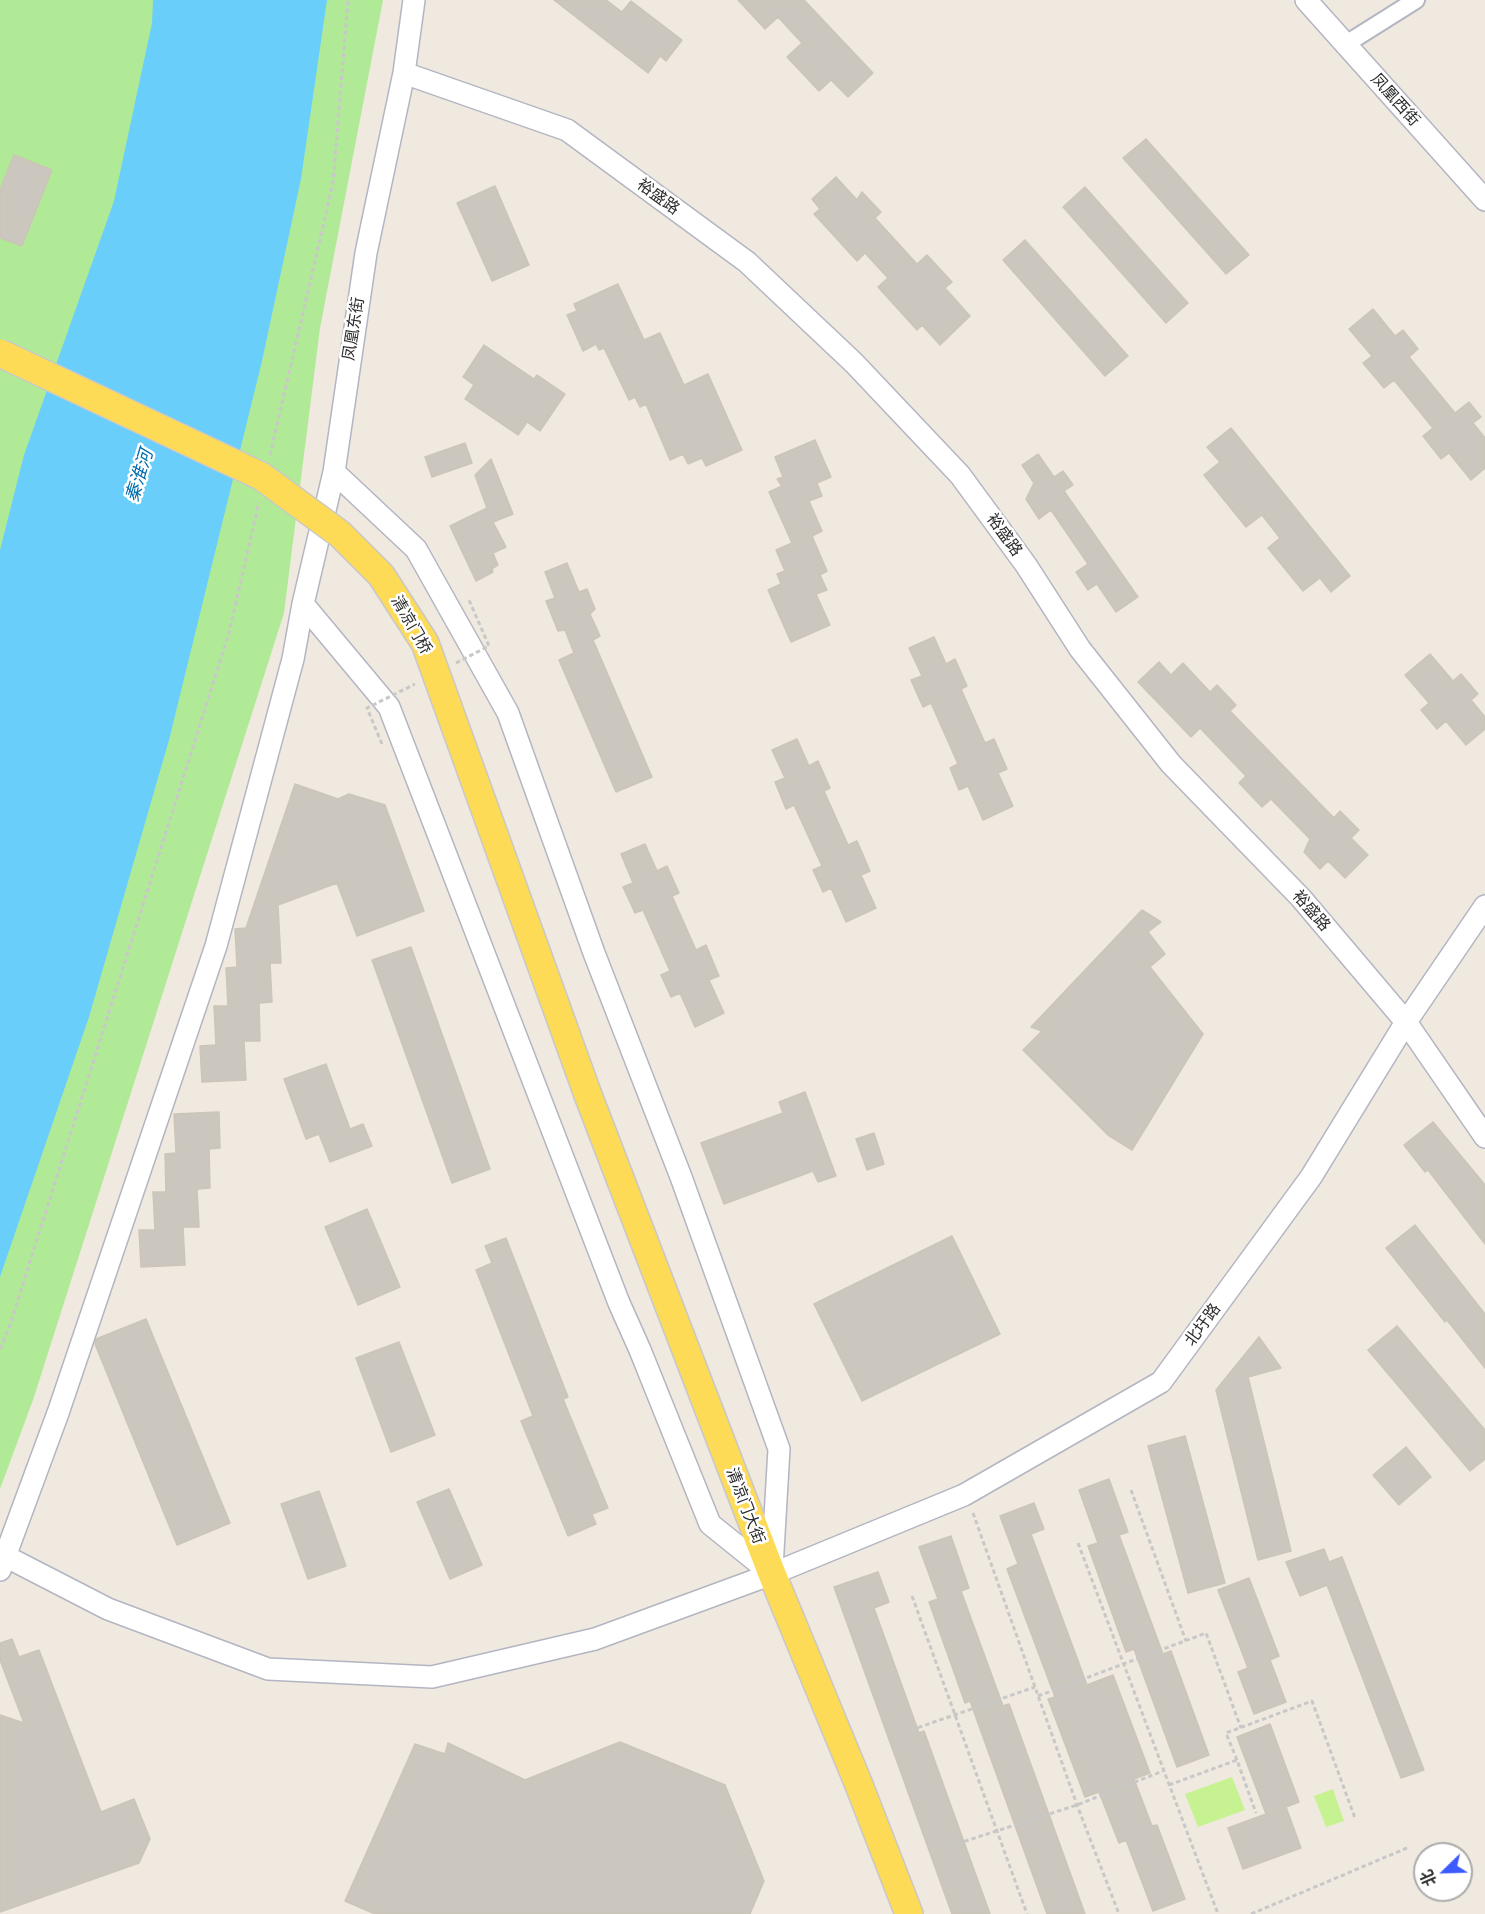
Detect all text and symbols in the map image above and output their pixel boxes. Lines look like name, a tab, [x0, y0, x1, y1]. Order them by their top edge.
street label: 凤凰西街	[1366, 70, 1424, 130]
street label: 裕盛路	[633, 175, 683, 219]
street label: 凤凰东街	[340, 296, 368, 362]
water label: 秦淮河	[122, 447, 158, 505]
street label: 裕盛路	[982, 510, 1026, 560]
street label: 清凉门桥	[387, 592, 435, 658]
street label: 裕盛路	[1288, 887, 1334, 935]
street label: 北圩路	[1181, 1300, 1225, 1350]
street label: 清凉门大街	[722, 1465, 768, 1547]
north arrow	[1413, 1842, 1473, 1902]
text: 北	[1415, 1867, 1442, 1890]

